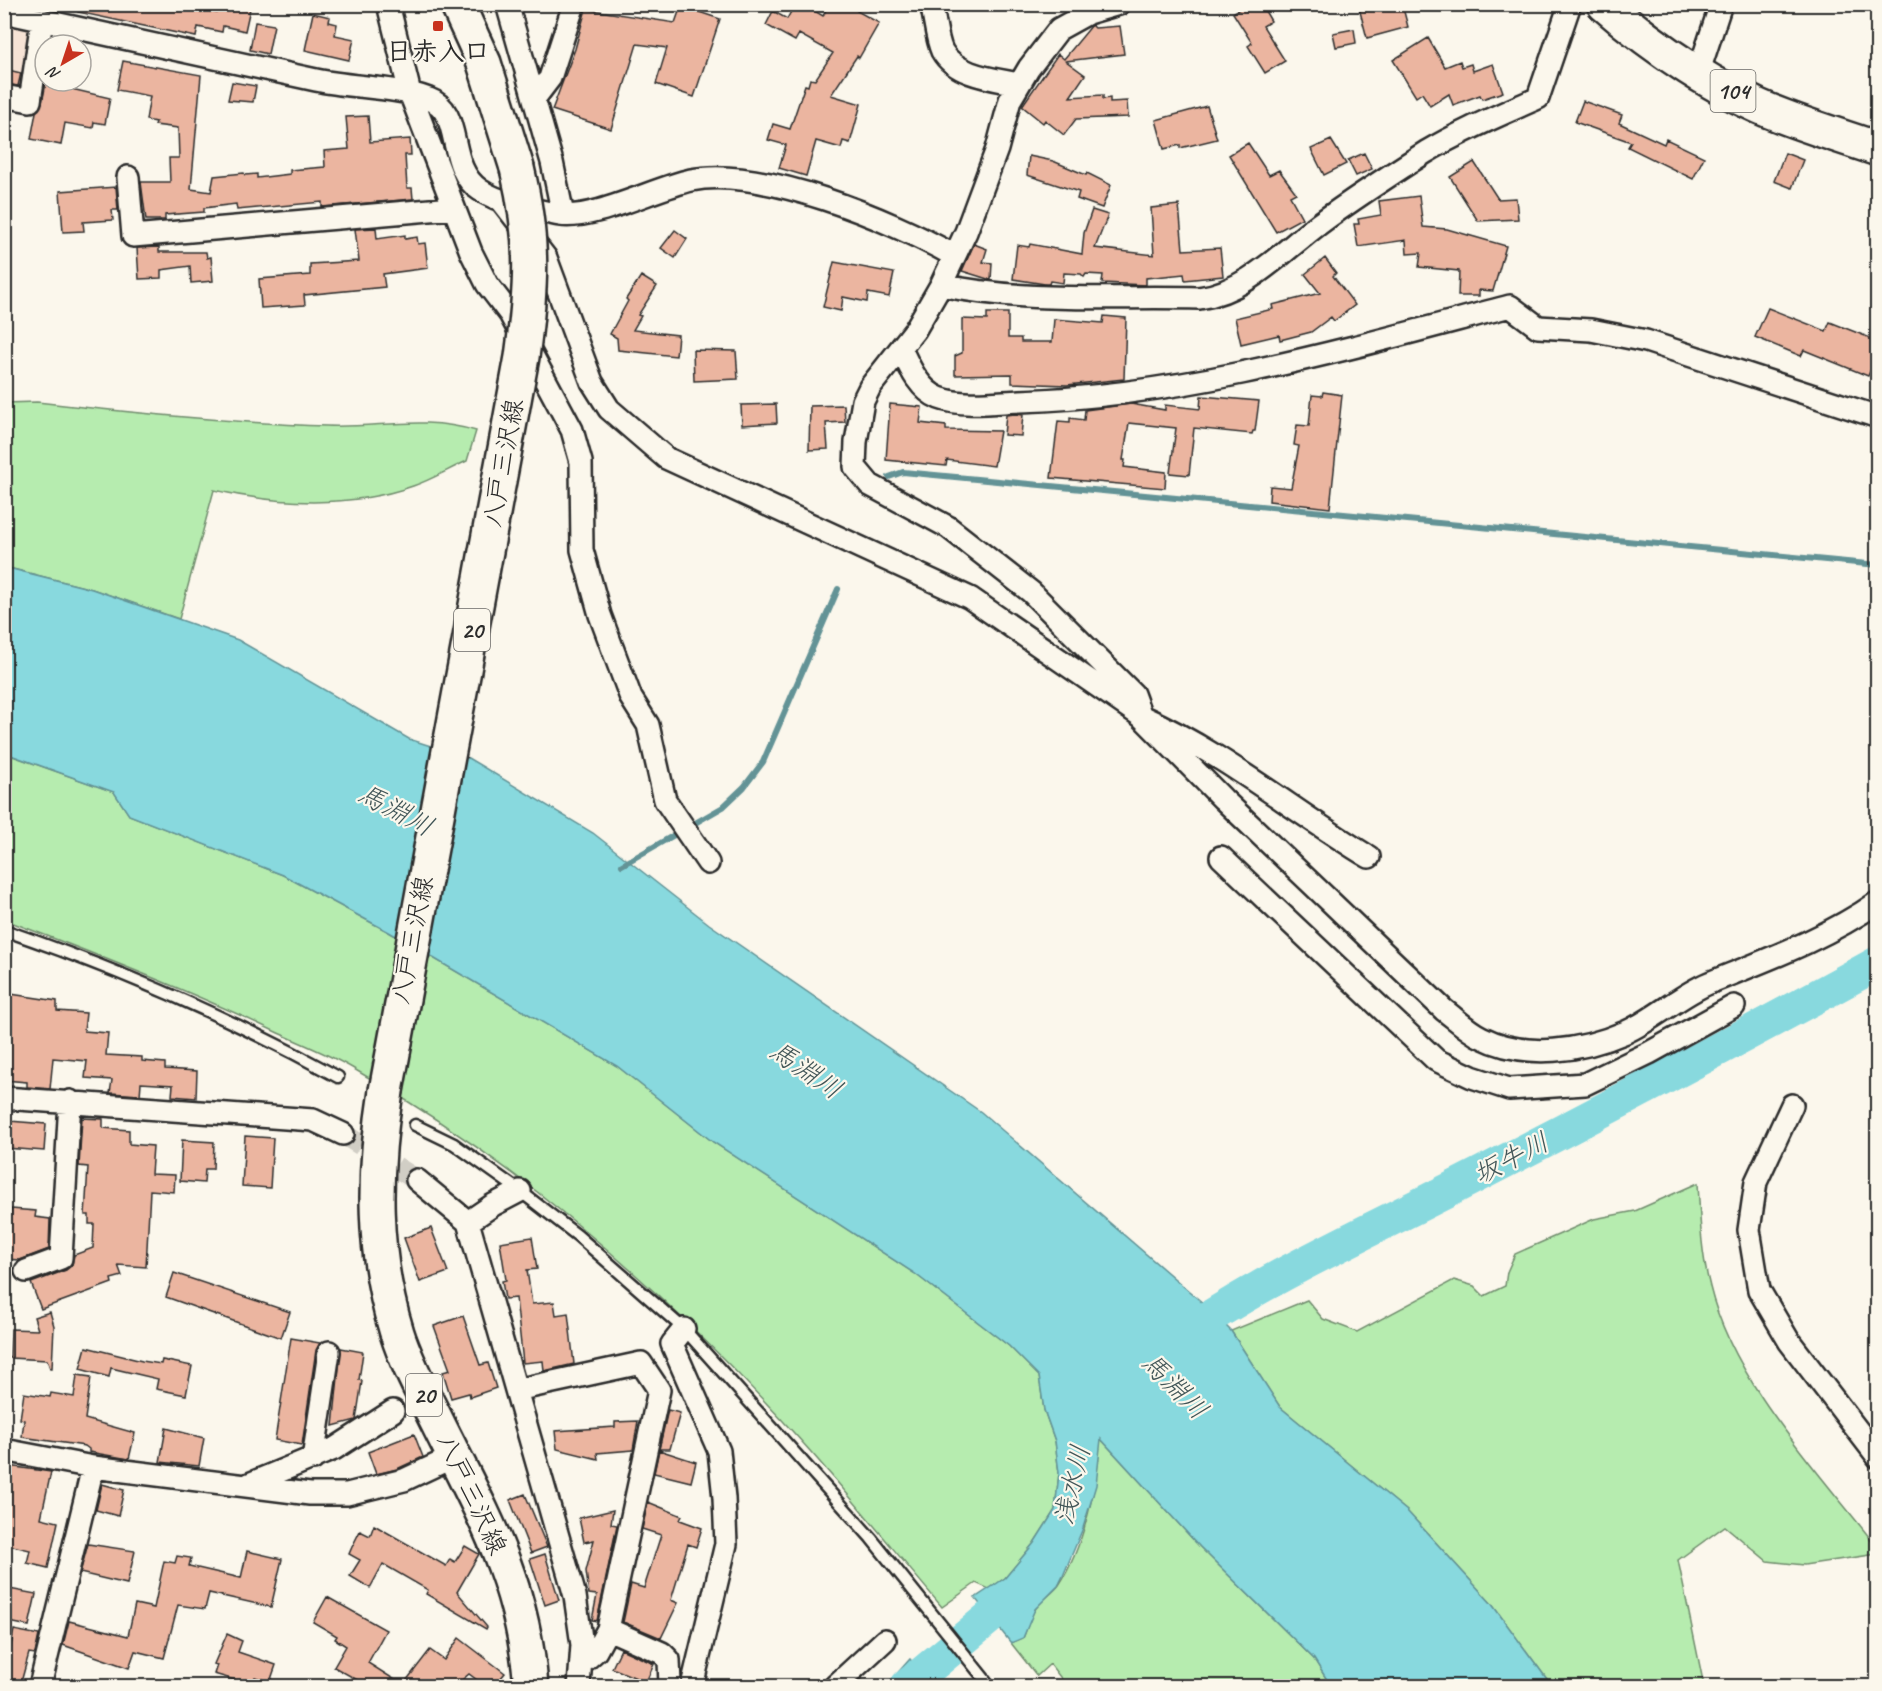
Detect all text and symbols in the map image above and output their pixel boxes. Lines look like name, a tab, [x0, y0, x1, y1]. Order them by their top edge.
marker: 日赤入口	[431, 19, 445, 33]
north arrow	[33, 33, 93, 93]
place label: 日赤入口	[386, 35, 490, 68]
text: N	[42, 61, 64, 85]
road number: 104	[1710, 70, 1756, 112]
street label: 八戸三沢線	[475, 396, 531, 530]
road number: 20	[454, 609, 490, 651]
water label: 馬淵川	[352, 776, 440, 844]
street label: 八戸三沢線	[383, 873, 441, 1007]
water label: 馬淵川	[763, 1033, 849, 1107]
water label: 坂牛川	[1467, 1124, 1555, 1192]
water label: 馬淵川	[1134, 1345, 1216, 1427]
road number: 20	[406, 1374, 442, 1416]
street label: 八戸三沢線	[430, 1428, 514, 1560]
water label: 浅水川	[1046, 1442, 1098, 1528]

